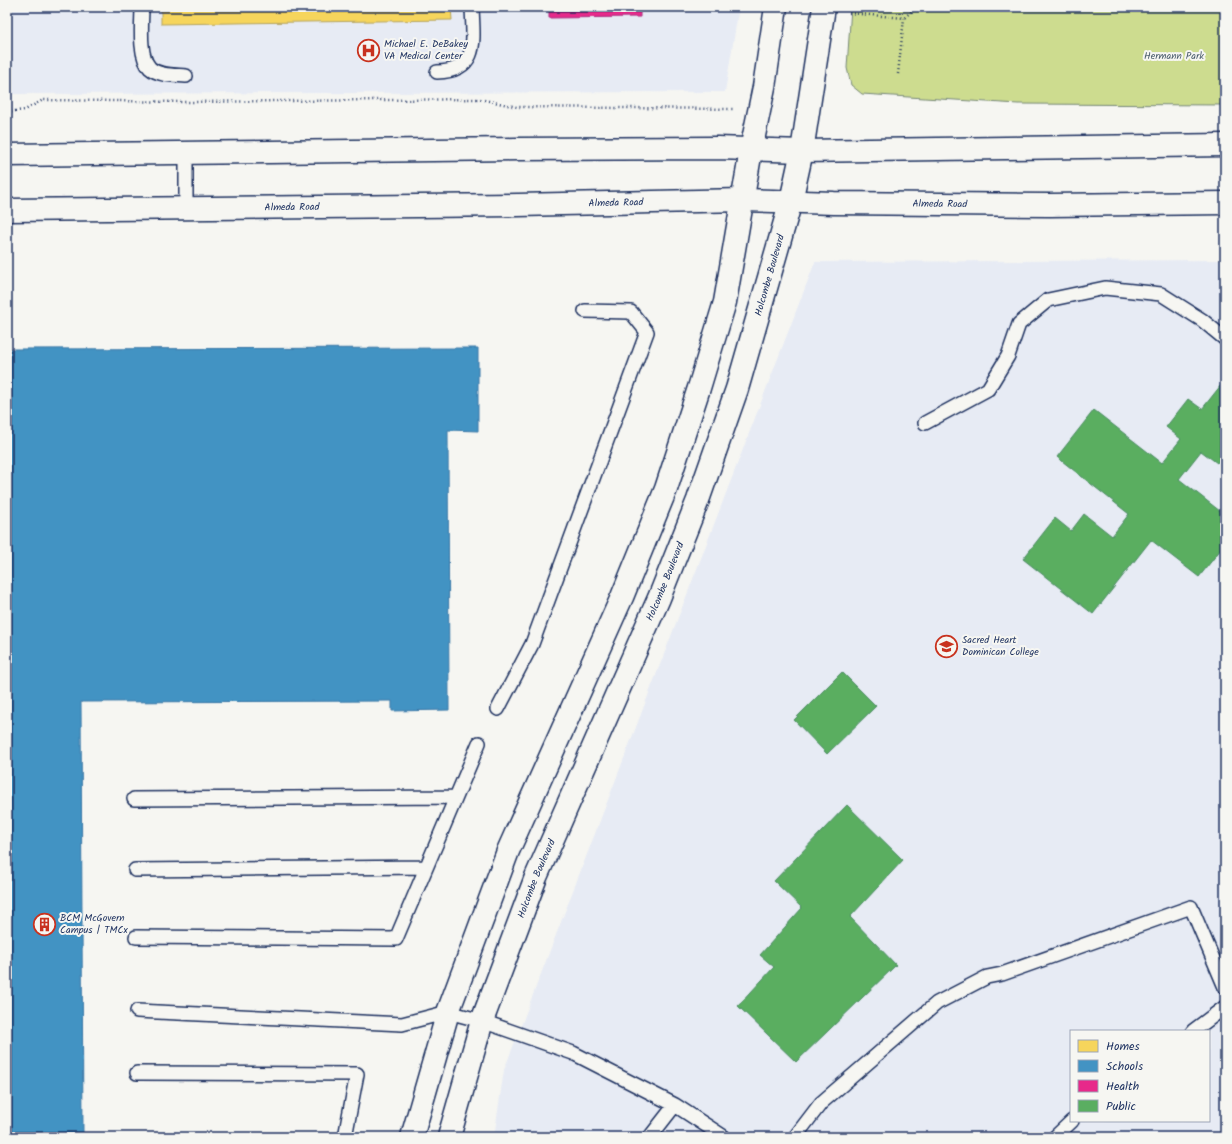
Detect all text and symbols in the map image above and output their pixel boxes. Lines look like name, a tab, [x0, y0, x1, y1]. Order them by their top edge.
place label: Michael E. DeBakey VA Medical Center	[384, 36, 468, 64]
hospital icon: Michael E. DeBakey VA Medical Center	[356, 37, 382, 63]
park label: Hermann Park	[1144, 48, 1204, 64]
street label: Almeda Road	[588, 194, 645, 211]
street label: Almeda Road	[912, 196, 968, 212]
street label: Almeda Road	[265, 199, 320, 215]
street label: Holcombe Boulevard	[750, 231, 789, 318]
street label: Holcombe Boulevard	[642, 538, 689, 624]
place label: Sacred Heart Dominican College	[962, 632, 1039, 660]
school or university icon: Sacred Heart Dominican College	[933, 633, 959, 659]
street label: Holcombe Boulevard	[513, 836, 560, 921]
place label: BCM McGovern Campus | TMCx	[60, 910, 128, 938]
building icon: BCM McGovern Campus | TMCx	[31, 911, 57, 937]
legend	[1070, 1030, 1210, 1122]
text: Homes	[1106, 1037, 1140, 1056]
text: Schools	[1106, 1057, 1143, 1076]
text: Health	[1106, 1077, 1139, 1096]
text: Public	[1106, 1097, 1136, 1116]

